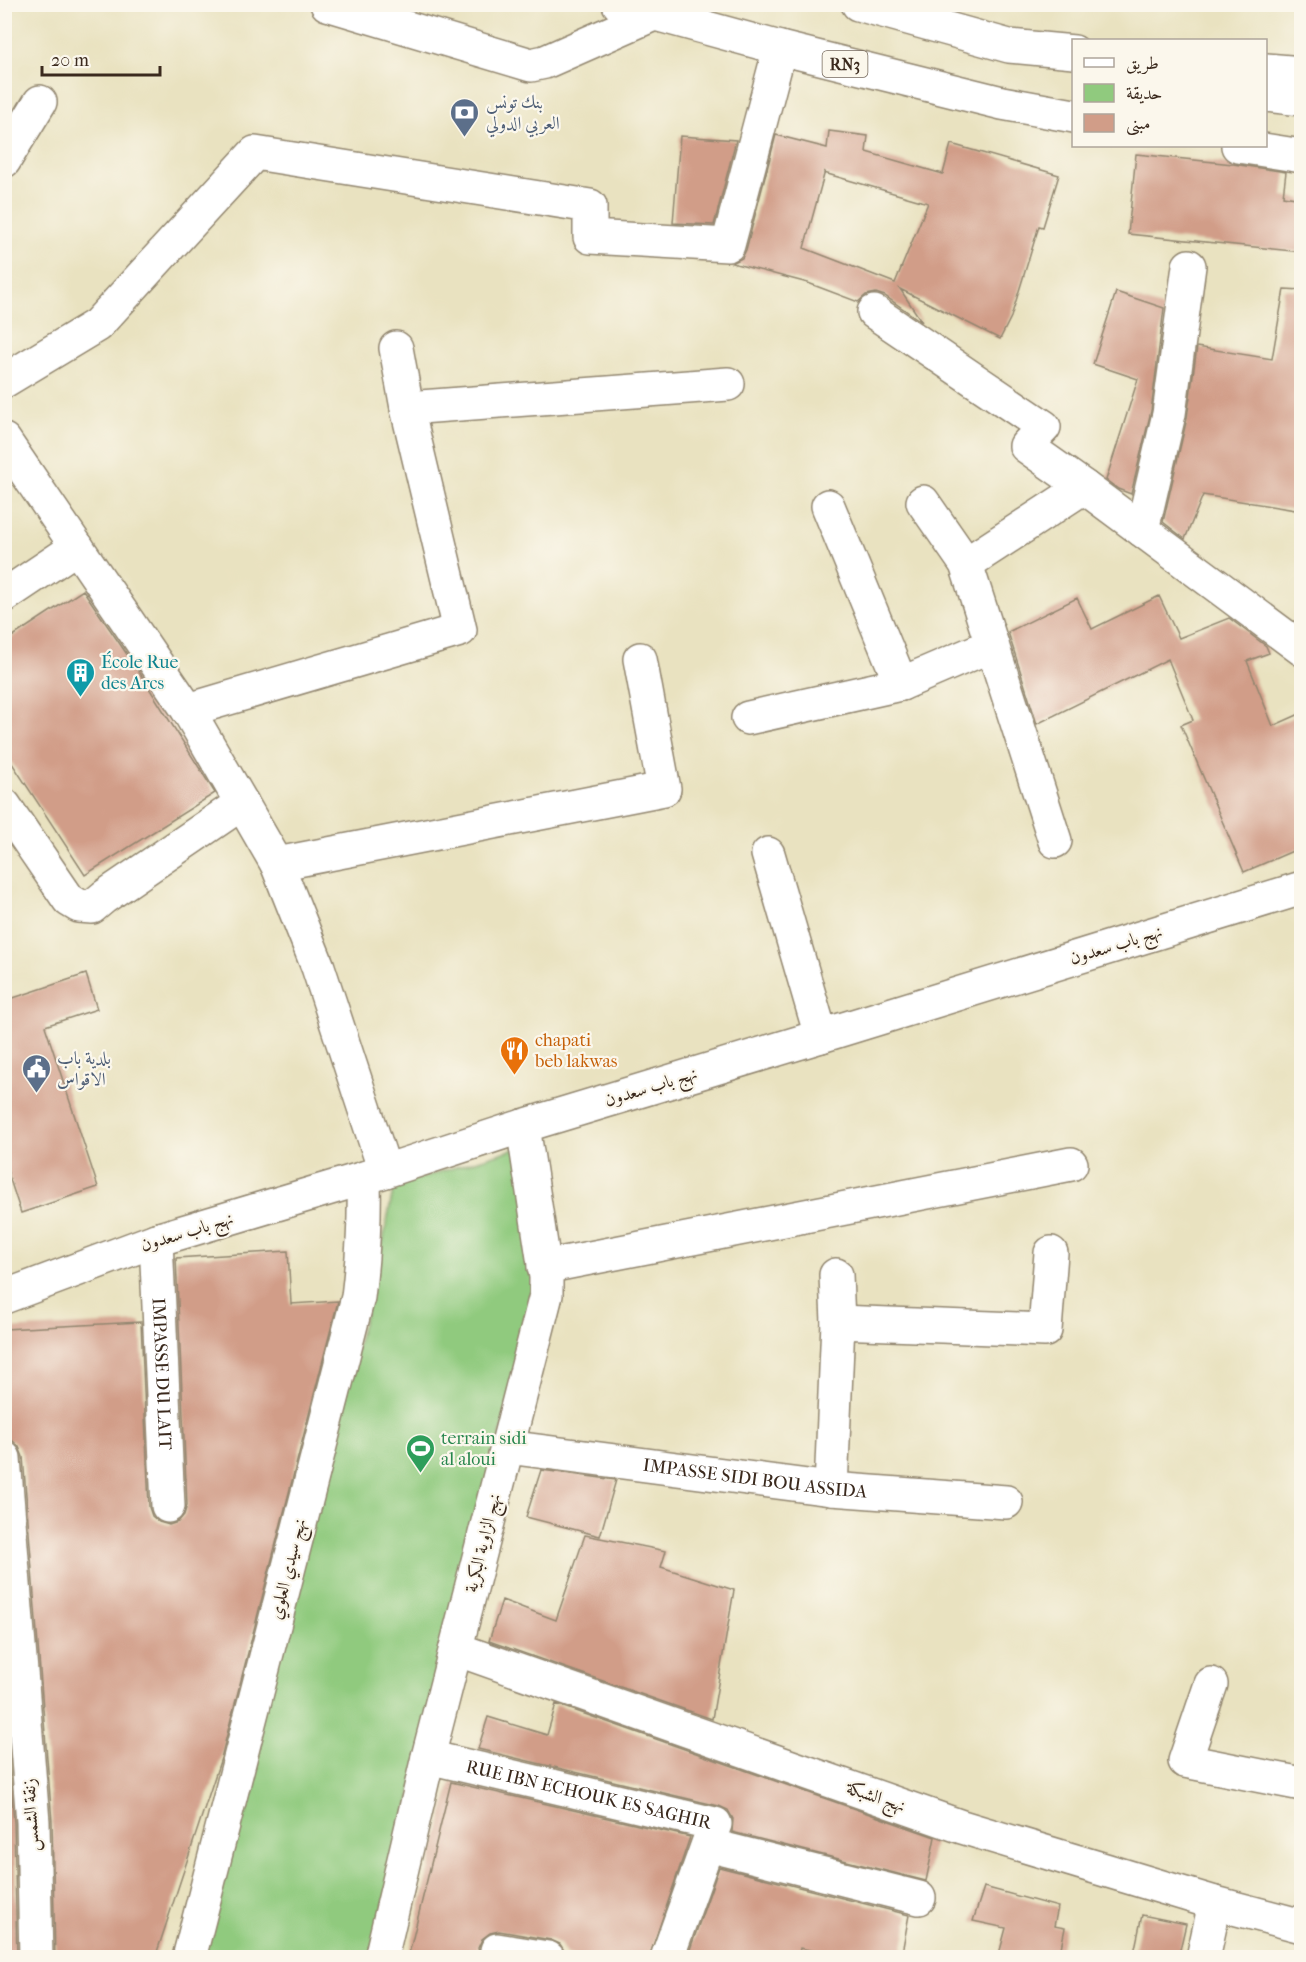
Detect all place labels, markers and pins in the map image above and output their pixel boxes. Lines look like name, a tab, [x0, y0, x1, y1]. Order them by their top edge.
place label: بنك تونس العربي الدولي	[486, 92, 560, 138]
bank icon: بنك تونس العربي الدولي	[449, 96, 481, 138]
place label: École Rue des Arcs	[101, 651, 178, 694]
building icon: École Rue des Arcs	[64, 656, 96, 698]
place label: chapati beb lakwas	[534, 1030, 618, 1072]
restaurant icon: chapati beb lakwas	[498, 1034, 530, 1076]
place label: بلدية باب الاقواس	[57, 1048, 111, 1090]
public building icon: بلدية باب الاقواس	[20, 1052, 52, 1094]
place label: terrain sidi al aloui	[441, 1428, 527, 1470]
sports icon: terrain sidi al aloui	[404, 1432, 436, 1474]

